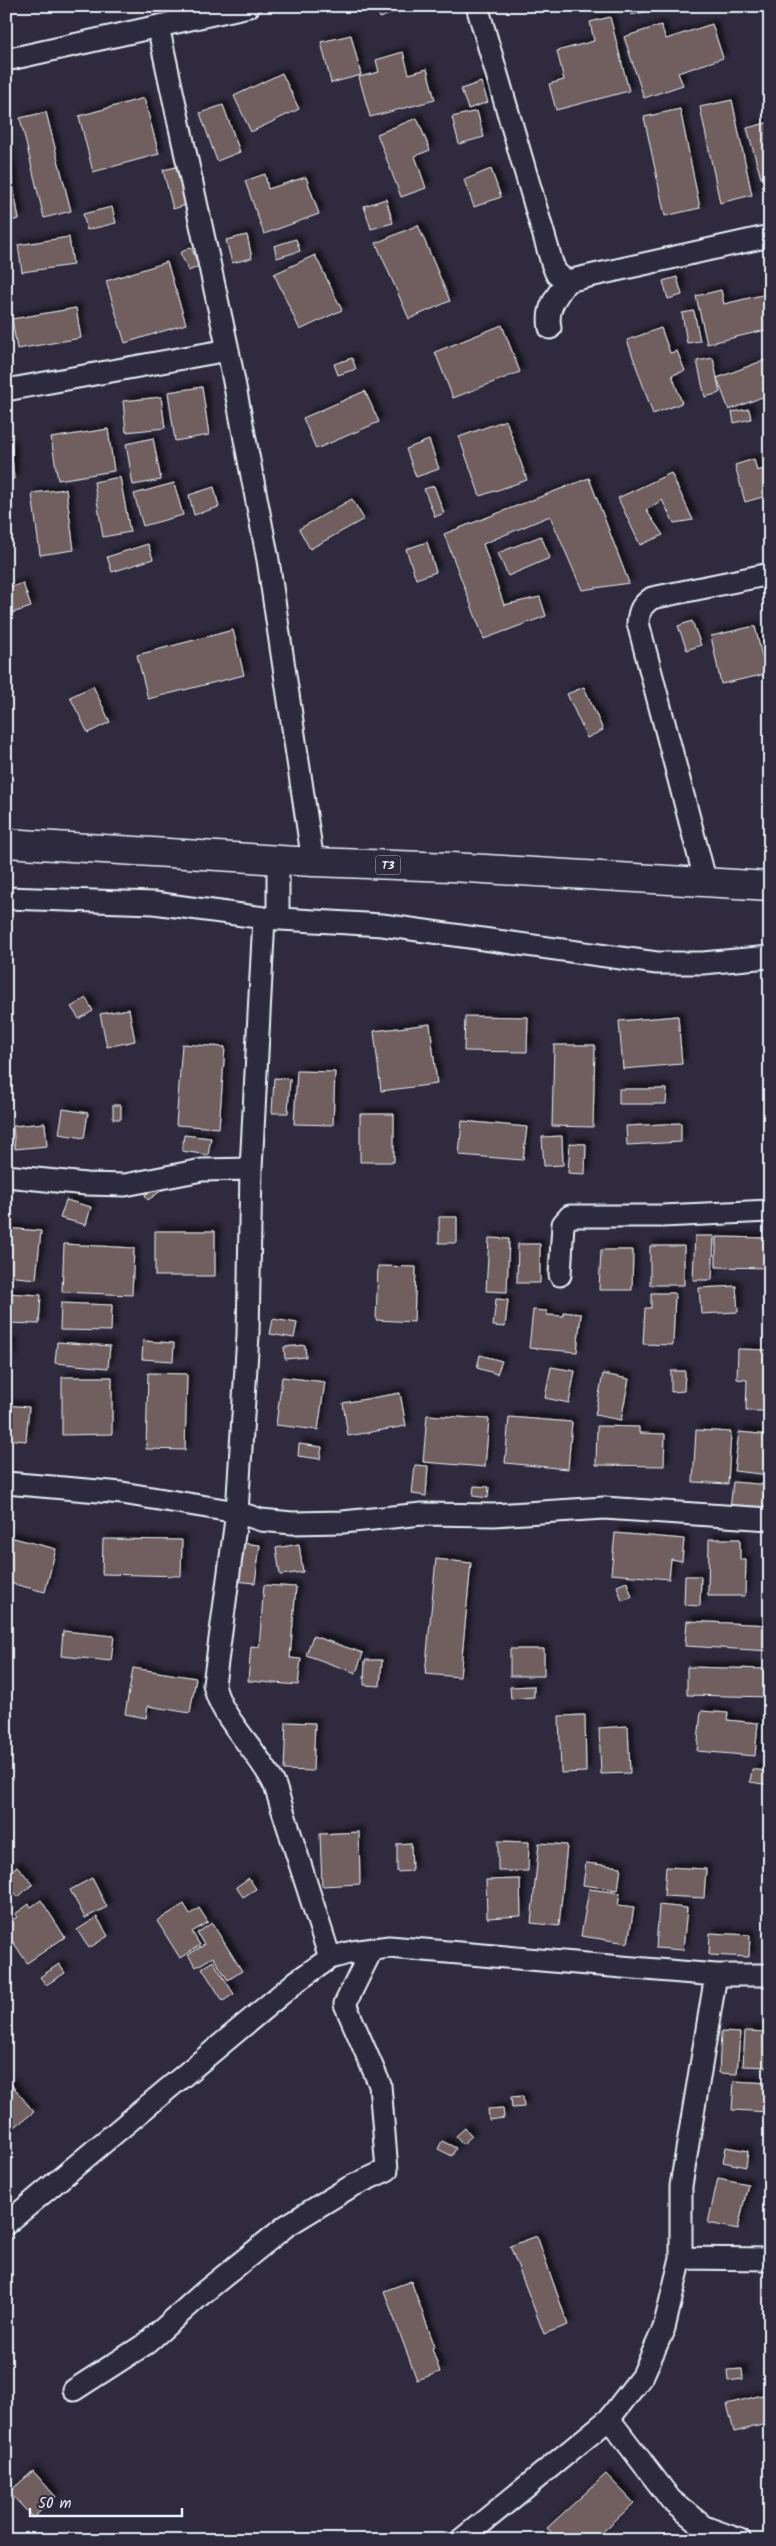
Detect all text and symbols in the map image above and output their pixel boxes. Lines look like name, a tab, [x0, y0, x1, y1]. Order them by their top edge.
road number: T3	[376, 856, 400, 874]
scale bar	[30, 2486, 182, 2518]
text: 50 m	[38, 2492, 72, 2516]

